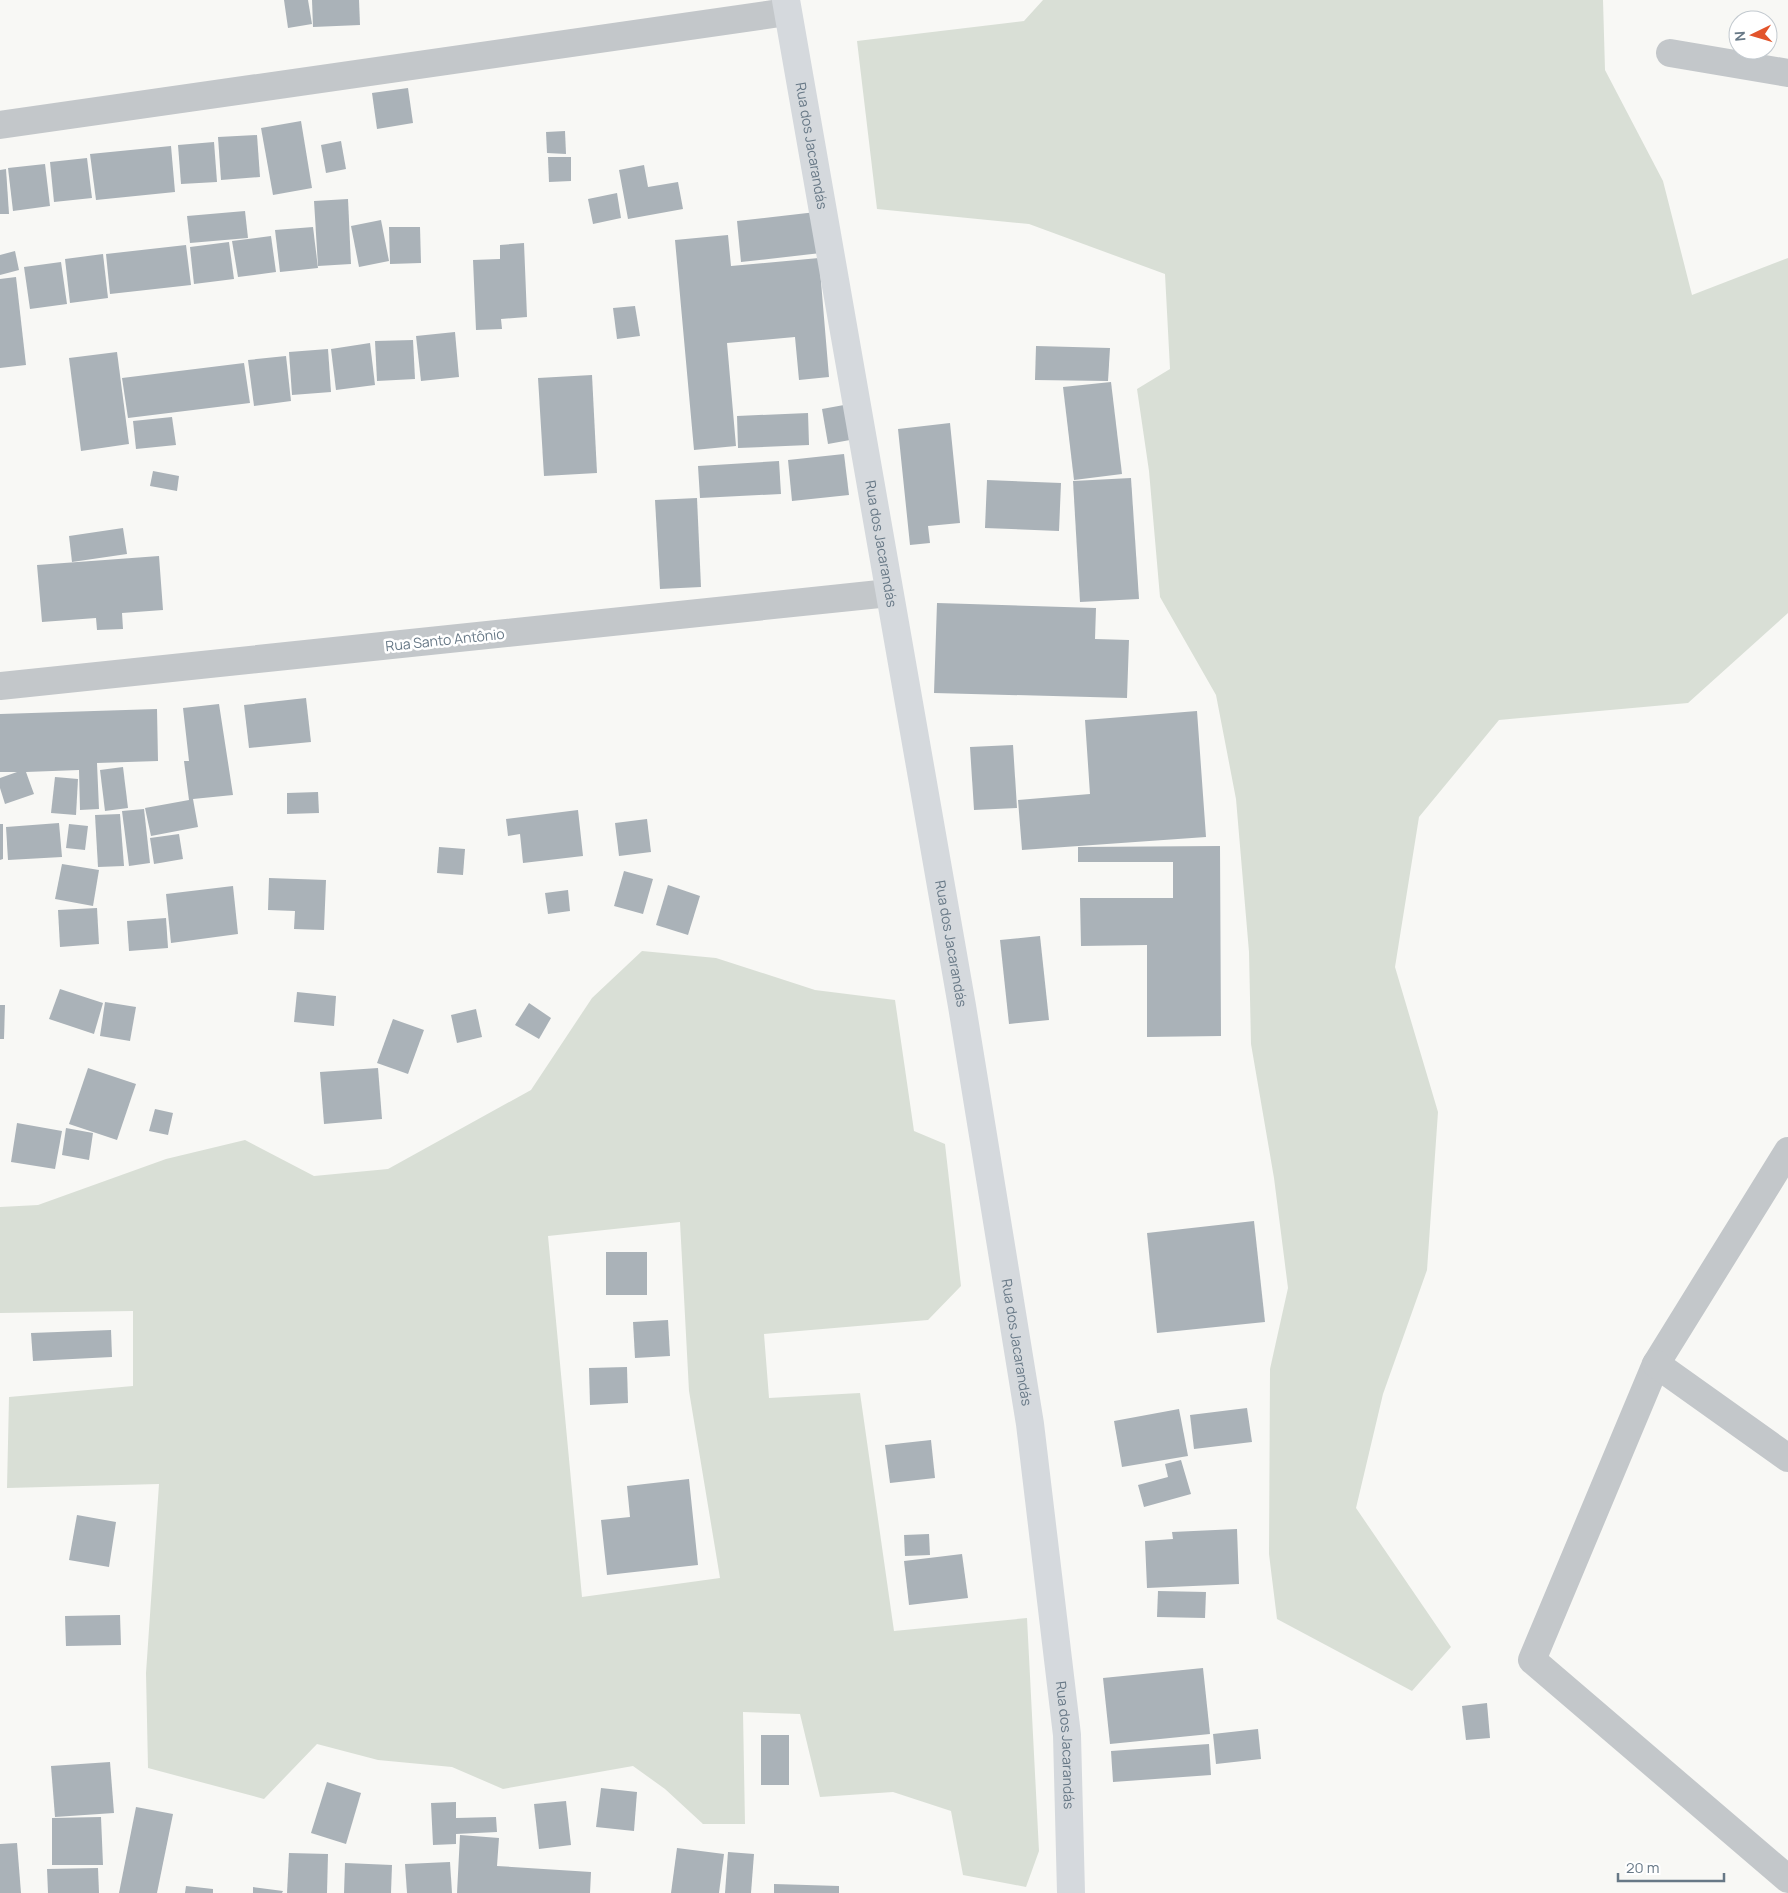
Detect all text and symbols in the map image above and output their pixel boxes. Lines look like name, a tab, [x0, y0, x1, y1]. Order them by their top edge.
north arrow	[1728, 10, 1778, 60]
text: N	[1730, 30, 1749, 42]
street label: Rua dos Jacarandás	[792, 81, 832, 211]
street label: Rua dos Jacarandás	[861, 479, 902, 609]
street label: Rua Santo Antônio	[385, 624, 505, 655]
street label: Rua dos Jacarandás	[931, 879, 972, 1008]
street label: Rua dos Jacarandás	[998, 1277, 1037, 1407]
street label: Rua dos Jacarandás	[1052, 1680, 1079, 1809]
scale bar	[1618, 1850, 1724, 1882]
text: 20 m	[1626, 1857, 1659, 1878]

